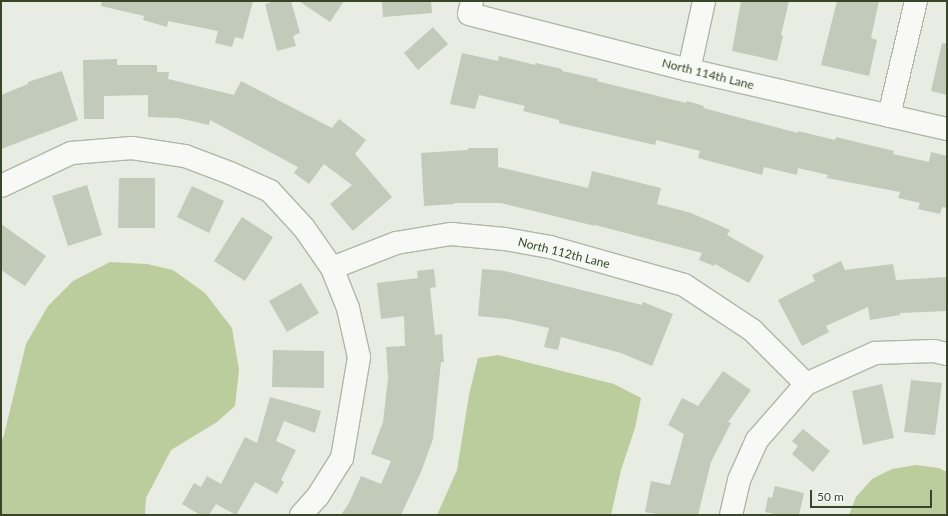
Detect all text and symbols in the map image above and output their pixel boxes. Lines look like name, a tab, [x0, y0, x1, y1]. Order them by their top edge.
street label: North 114th Lane	[660, 56, 756, 92]
street label: North 112th Lane	[516, 235, 612, 271]
scale bar	[812, 482, 934, 508]
text: 50 m	[817, 489, 844, 504]

